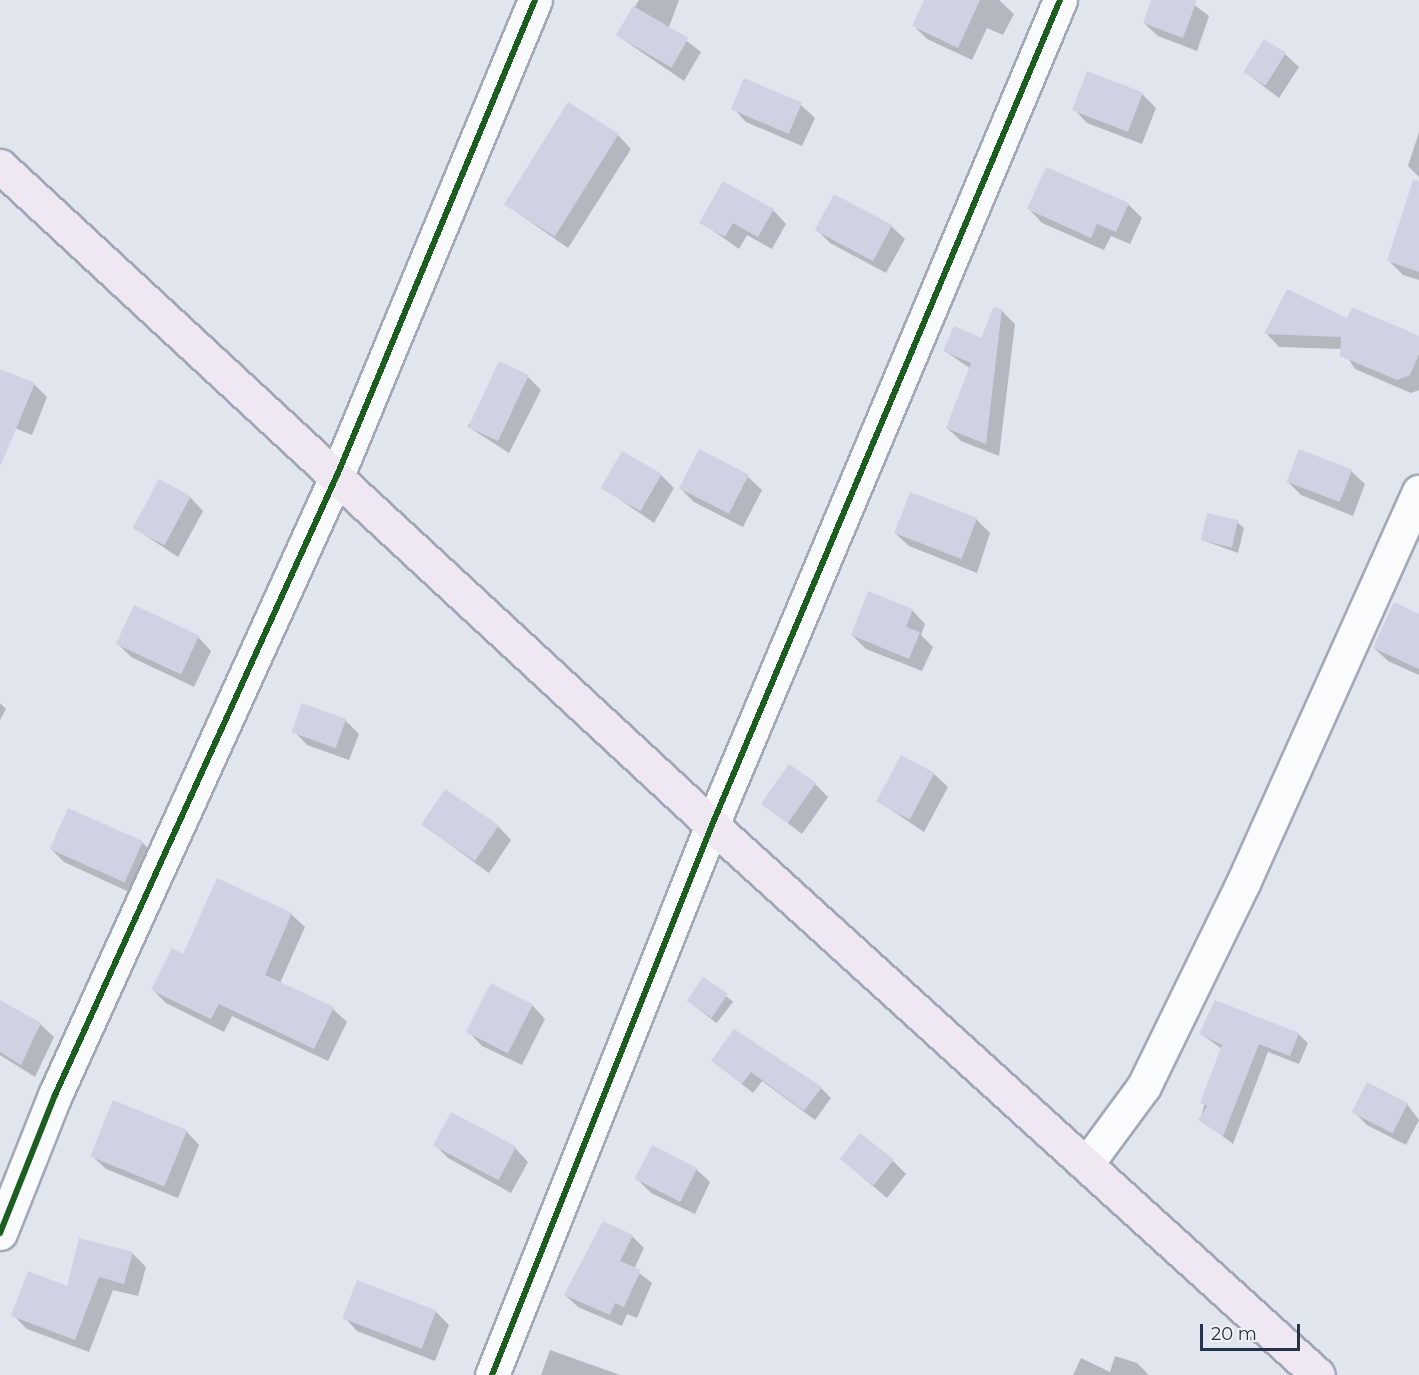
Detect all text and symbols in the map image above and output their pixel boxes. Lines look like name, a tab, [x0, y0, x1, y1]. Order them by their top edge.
scale bar	[1203, 1312, 1304, 1350]
text: 20 m	[1211, 1323, 1257, 1345]

